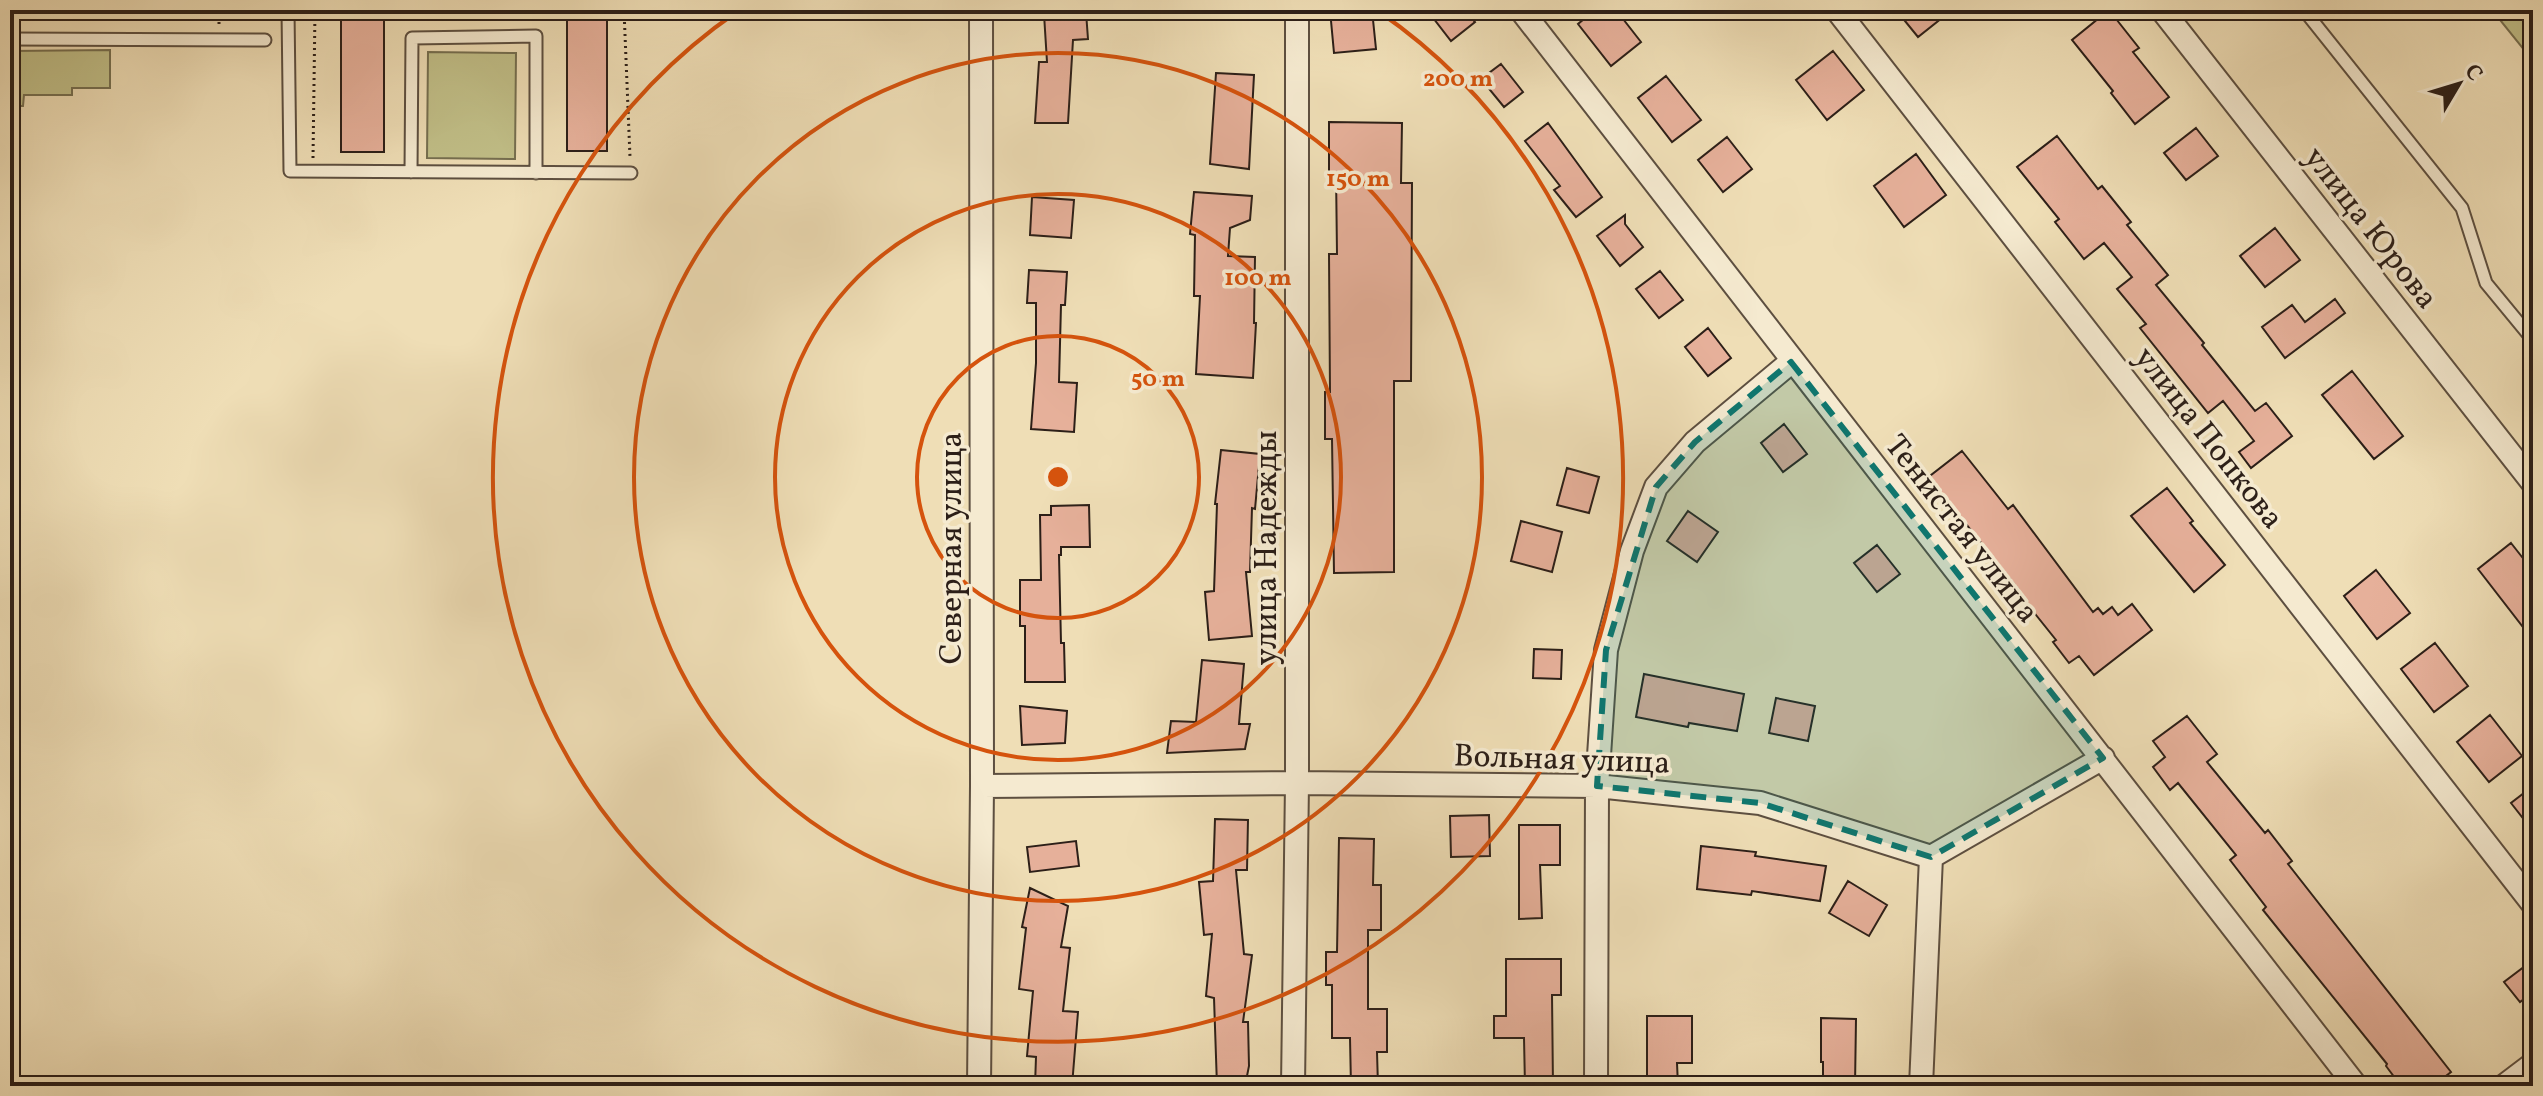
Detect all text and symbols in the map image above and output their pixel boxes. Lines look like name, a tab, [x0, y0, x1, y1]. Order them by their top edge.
north arrow	[2419, 44, 2499, 124]
text: С	[2456, 58, 2489, 88]
text: 200 m	[1423, 63, 1493, 97]
street label: улица Юрова	[2292, 138, 2447, 319]
text: 150 m	[1326, 163, 1390, 197]
text: 100 m	[1224, 262, 1292, 296]
street label: улица Попкова	[2122, 338, 2293, 539]
text: 50 m	[1131, 363, 1185, 397]
street label: Тенистая улица	[1873, 426, 2048, 633]
street label: улица Надежды	[1246, 431, 1290, 665]
street label: Северная улица	[931, 432, 975, 664]
centre of rings	[1044, 463, 1072, 491]
street label: Вольная улица	[1453, 735, 1671, 787]

